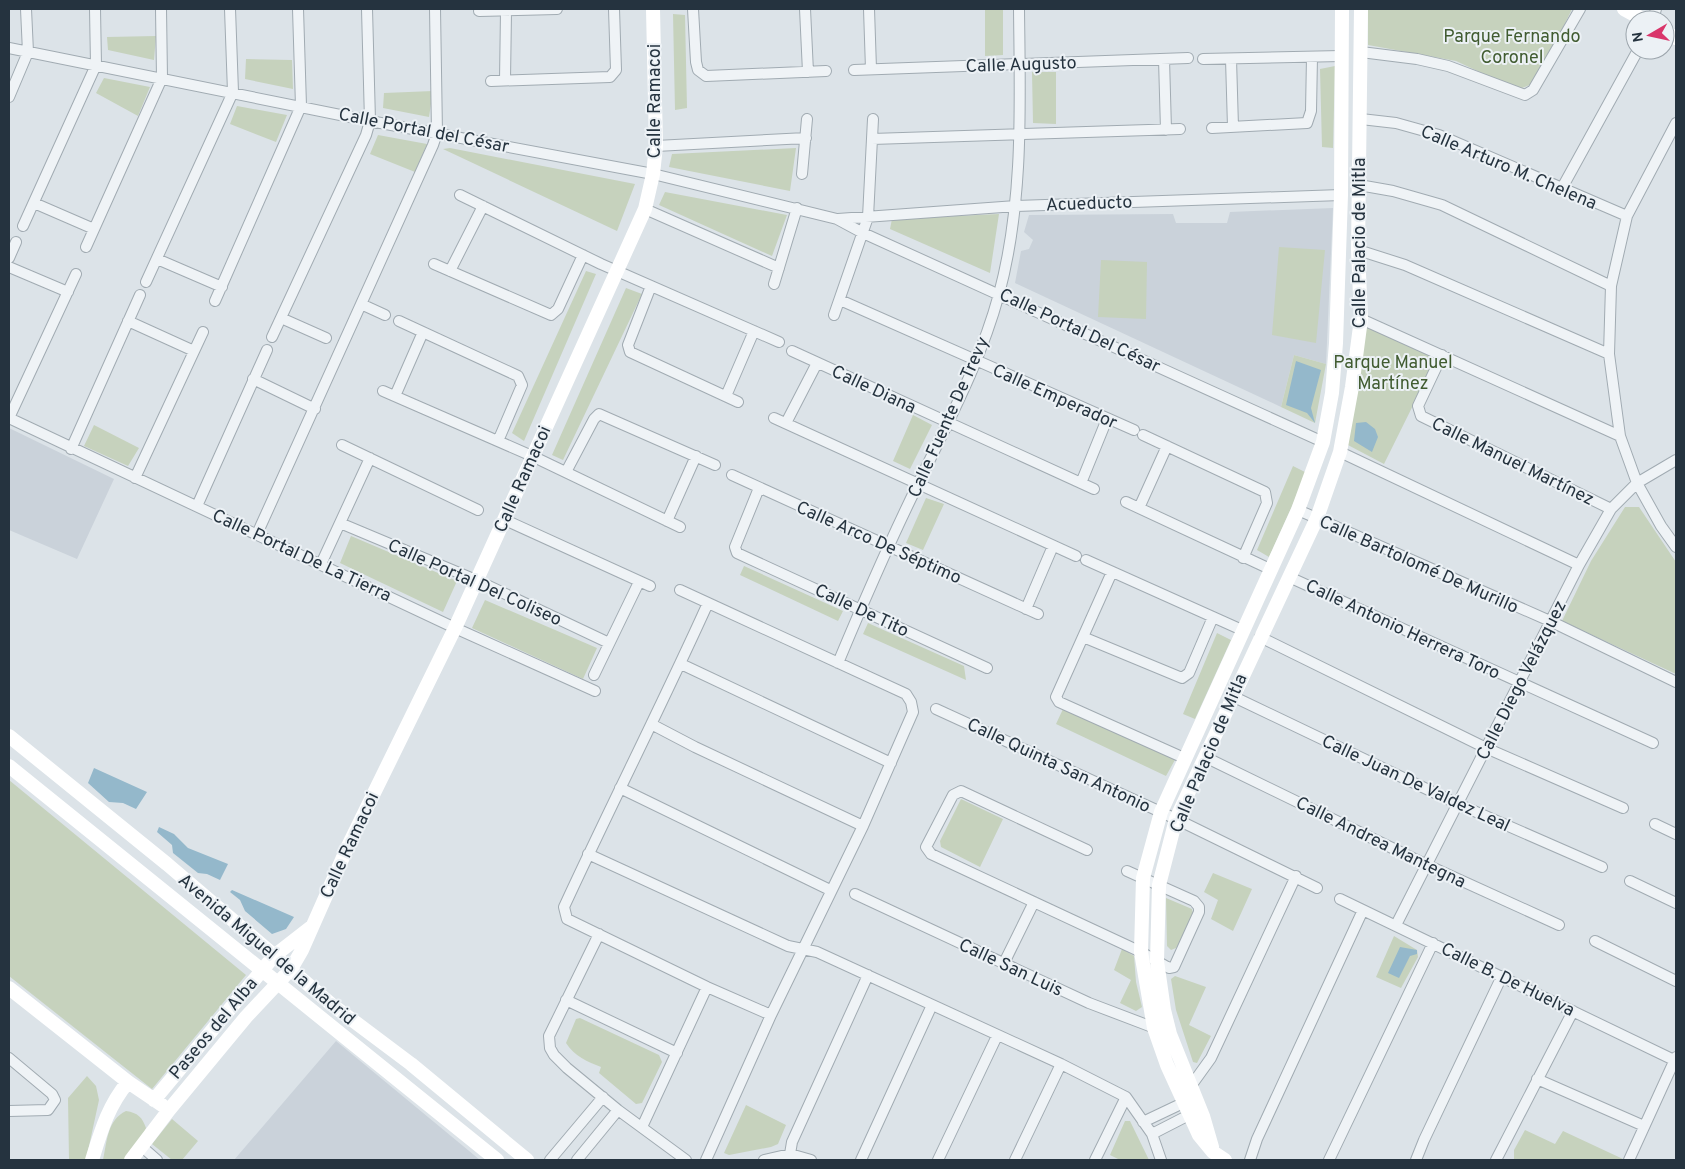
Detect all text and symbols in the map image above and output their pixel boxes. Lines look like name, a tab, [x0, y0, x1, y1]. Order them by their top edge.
north arrow	[1625, 10, 1675, 60]
park label: Parque Fernando Coronel	[1443, 26, 1581, 70]
text: N	[1629, 30, 1648, 43]
street label: Calle Ramacoi	[644, 44, 667, 158]
street label: Calle Augusto	[965, 52, 1077, 79]
street label: Calle Portal del César	[336, 104, 511, 159]
street label: Calle Arturo M. Chelena	[1417, 121, 1600, 216]
street label: Calle Palacio de Mitla	[1349, 158, 1372, 328]
street label: Acueducto	[1045, 191, 1133, 218]
street label: Calle Portal Del César	[995, 284, 1164, 379]
street label: Calle Fuente De Trevy	[904, 334, 995, 502]
park label: Parque Manuel Martínez	[1333, 352, 1453, 396]
street label: Calle Emperador	[988, 360, 1120, 435]
street label: Calle Diana	[827, 361, 919, 420]
street label: Calle Manuel Martínez	[1427, 413, 1597, 512]
street label: Calle Ramacoi	[490, 422, 557, 537]
street label: Calle Arco De Séptimo	[792, 497, 965, 590]
street label: Calle Portal De La Tierra	[208, 505, 395, 608]
street label: Calle Bartolomé De Murillo	[1315, 511, 1522, 620]
street label: Calle Portal Del Coliseo	[384, 535, 565, 632]
street label: Calle Antonio Herrera Toro	[1301, 575, 1503, 686]
street label: Calle De Tito	[811, 579, 912, 643]
street label: Calle Diego Velázquez	[1472, 597, 1573, 765]
street label: Calle Palacio de Mitla	[1165, 670, 1253, 837]
street label: Calle Quinta San Antonio	[963, 714, 1154, 819]
street label: Calle Juan De Valdez Leal	[1317, 731, 1513, 838]
street label: Calle Ramacoi	[316, 789, 385, 903]
street label: Calle Andrea Mantegna	[1292, 792, 1469, 895]
street label: Avenida Miguel de la Madrid	[173, 869, 359, 1031]
street label: Calle San Luis	[955, 934, 1066, 1003]
street label: Calle B. De Huelva	[1437, 938, 1578, 1023]
street label: Paseos del Alba	[165, 973, 263, 1085]

